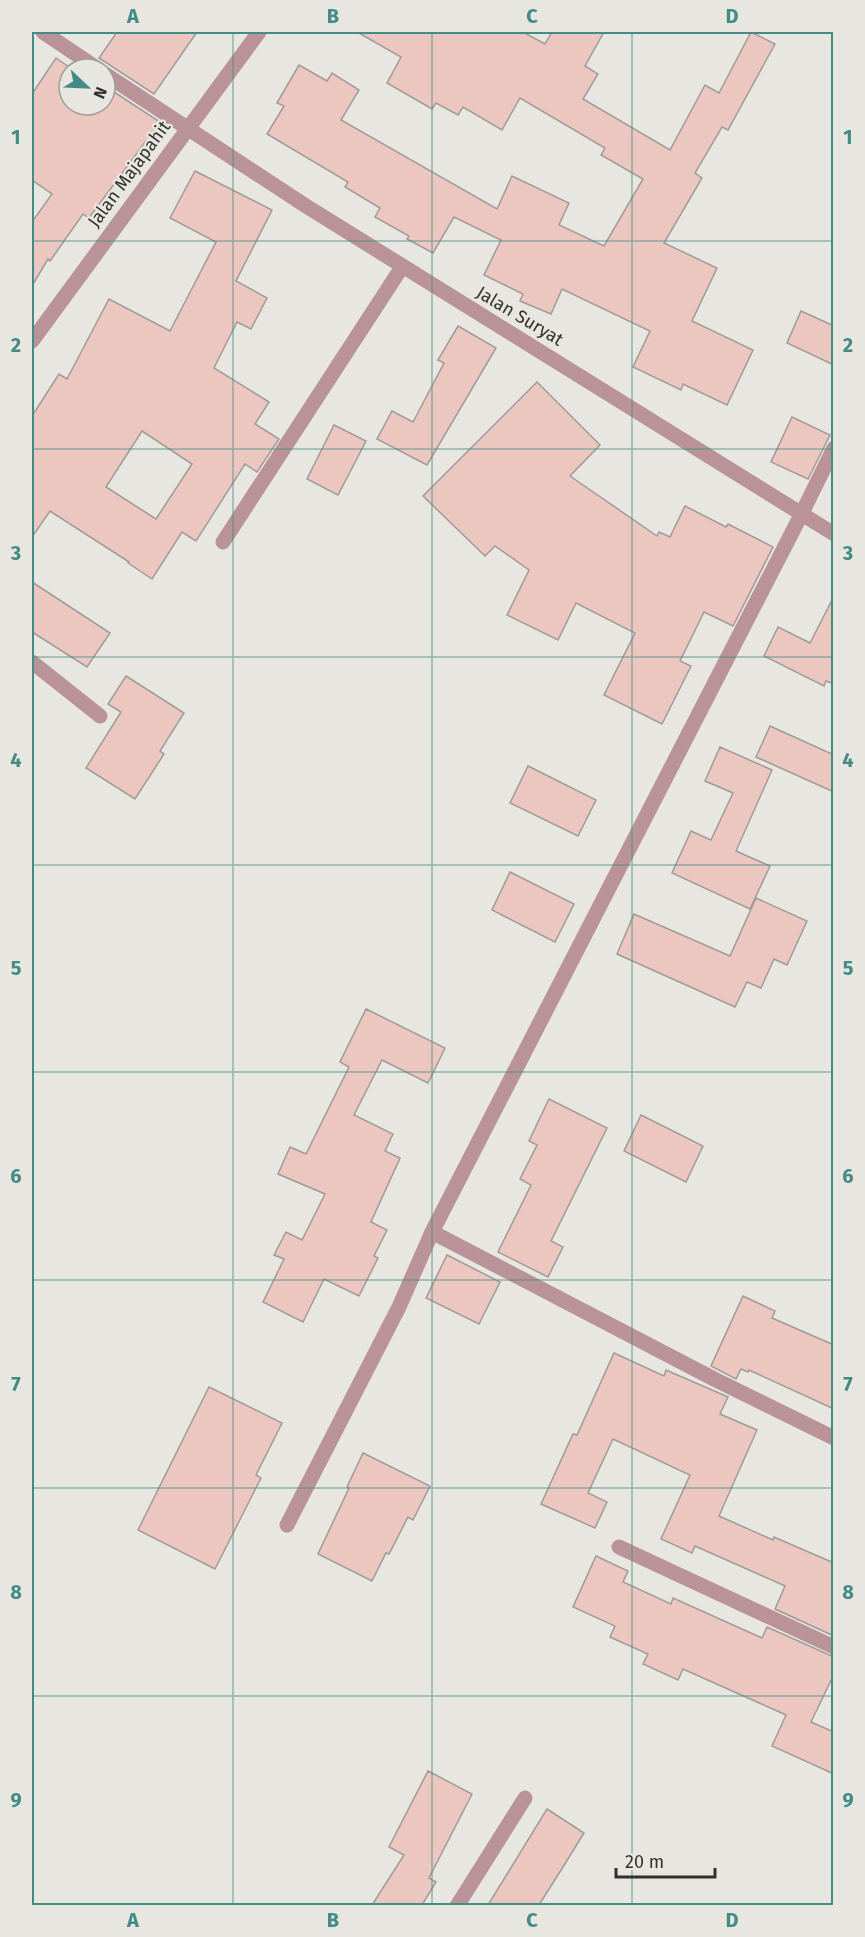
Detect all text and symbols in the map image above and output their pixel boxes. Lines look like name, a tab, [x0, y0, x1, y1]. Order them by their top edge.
text: A	[126, 4, 140, 28]
text: B	[327, 4, 339, 28]
text: C	[526, 4, 538, 28]
text: D	[725, 4, 739, 28]
north arrow	[57, 57, 117, 117]
text: N	[90, 84, 111, 101]
street label: Jalan Majapahit	[83, 116, 175, 232]
text: 1	[11, 125, 21, 149]
text: 1	[843, 125, 853, 149]
street label: Jalan Suryat	[473, 281, 568, 351]
text: 2	[11, 333, 21, 357]
text: 2	[843, 333, 853, 357]
text: 3	[10, 541, 21, 565]
text: 3	[842, 541, 853, 565]
text: 4	[10, 748, 22, 772]
text: 4	[842, 748, 854, 772]
text: 5	[11, 956, 22, 980]
text: 5	[843, 956, 854, 980]
text: 6	[10, 1164, 22, 1188]
text: 6	[842, 1164, 854, 1188]
text: 7	[11, 1372, 21, 1396]
text: 7	[843, 1372, 853, 1396]
text: 8	[10, 1580, 22, 1604]
text: 8	[842, 1580, 854, 1604]
text: 9	[10, 1788, 22, 1812]
text: 9	[842, 1788, 854, 1812]
scale bar	[616, 1841, 715, 1879]
text: 20 m	[625, 1851, 664, 1873]
text: A	[126, 1908, 140, 1932]
text: B	[327, 1908, 339, 1932]
text: C	[526, 1908, 538, 1932]
text: D	[725, 1908, 739, 1932]

